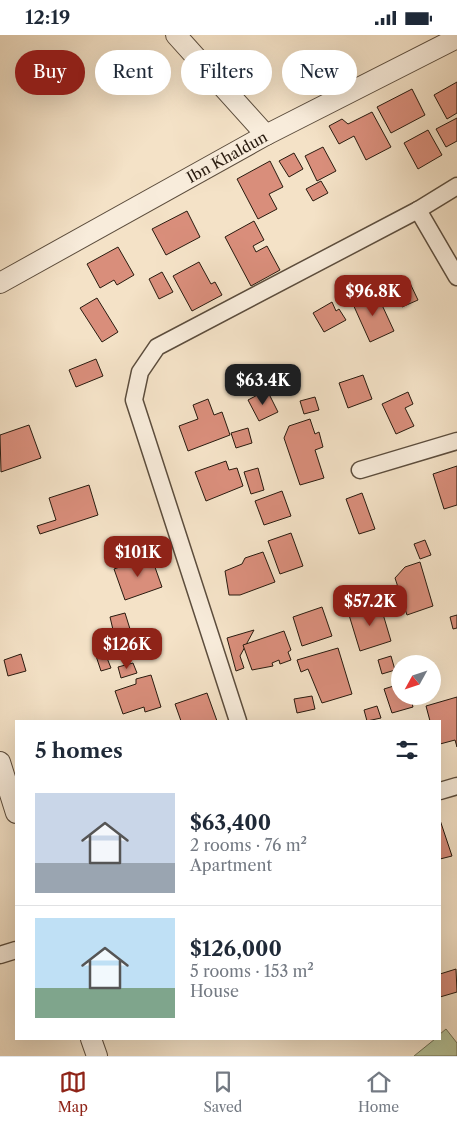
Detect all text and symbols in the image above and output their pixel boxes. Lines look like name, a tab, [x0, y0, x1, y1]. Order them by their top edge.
text: 12:19	[25, 6, 70, 29]
chip: Buy	[15, 50, 85, 95]
chip: Rent	[95, 50, 171, 95]
chip: Filters	[181, 50, 272, 95]
chip: New	[282, 50, 357, 95]
street label: Ibn Khaldun	[183, 127, 271, 187]
pin: $96.8K	[332, 275, 414, 317]
text: $96.8K	[345, 281, 401, 301]
pin: $63.4K	[222, 363, 304, 406]
text: $63.4K	[236, 370, 290, 390]
pin: $101K	[103, 535, 173, 578]
text: $101K	[115, 542, 161, 562]
pin: $57.2K	[329, 585, 411, 627]
text: $57.2K	[344, 591, 396, 611]
pin: $126K	[92, 627, 162, 670]
text: $126K	[103, 634, 151, 654]
north arrow	[391, 655, 441, 705]
map controls	[391, 655, 441, 705]
icon: filters	[393, 736, 421, 764]
text: 5 homes	[35, 738, 123, 763]
text: $63,400	[190, 810, 271, 835]
icon: home	[75, 813, 135, 873]
text: 2 rooms · 76 m²	[190, 835, 307, 855]
text: Apartment	[190, 855, 272, 875]
text: $126,000	[190, 936, 282, 961]
icon: home	[75, 938, 135, 998]
text: 5 rooms · 153 m²	[190, 961, 314, 981]
text: House	[190, 981, 239, 1001]
tab: Map	[58, 1068, 88, 1116]
tab: Saved	[204, 1068, 242, 1116]
tab: Home	[358, 1068, 399, 1116]

